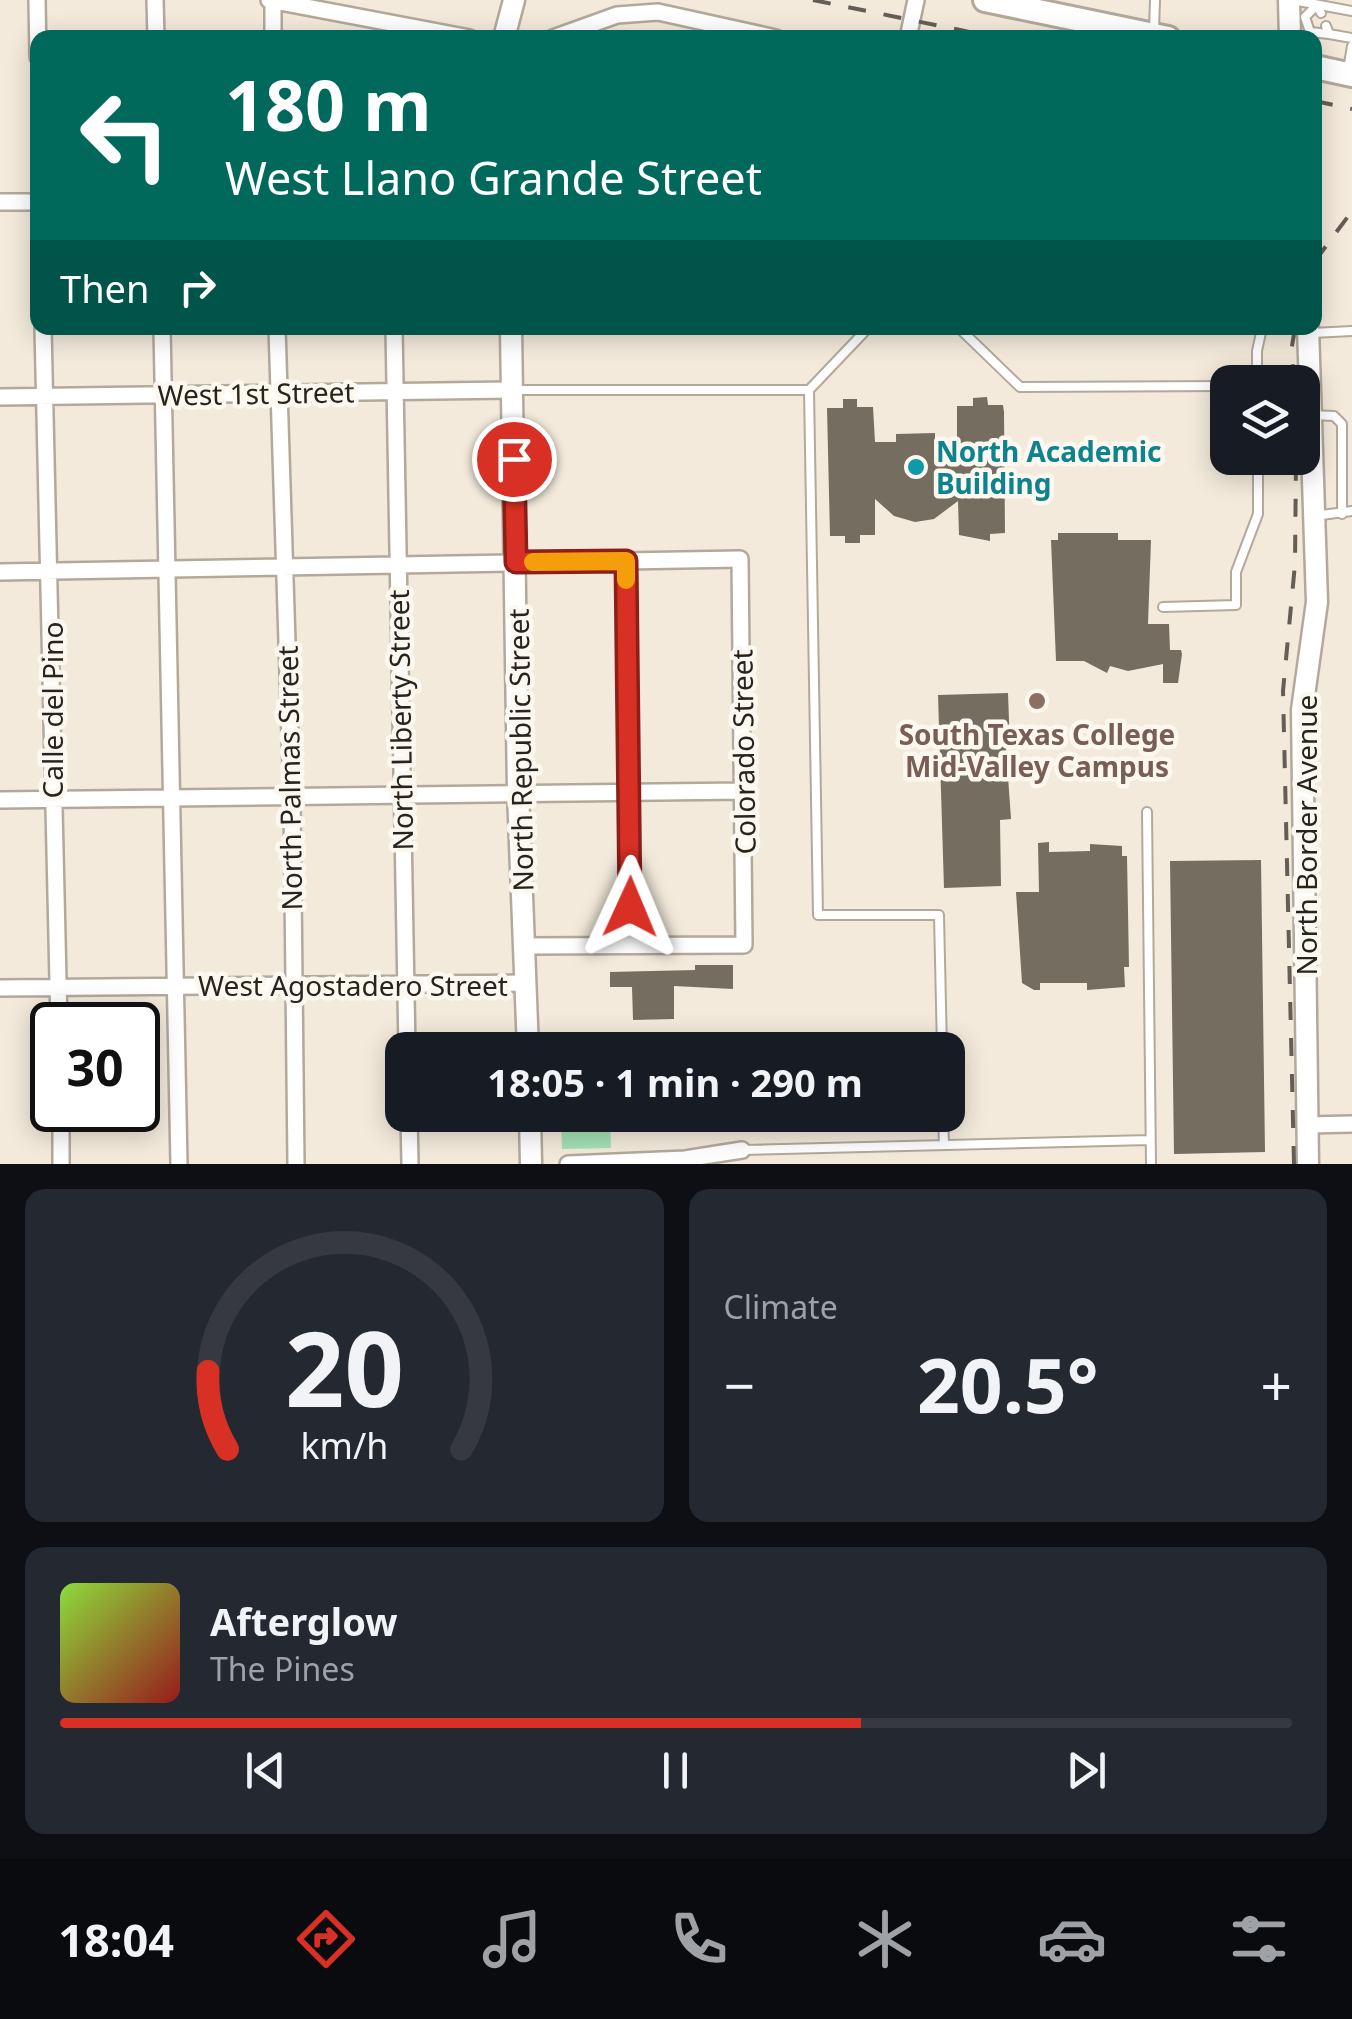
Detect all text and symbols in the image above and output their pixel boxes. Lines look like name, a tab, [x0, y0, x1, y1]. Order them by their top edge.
text: 180 m	[225, 56, 432, 152]
icon: left	[60, 70, 190, 200]
text: West Llano Grande Street	[225, 147, 762, 208]
icon: right	[170, 260, 225, 315]
text: Then	[60, 262, 150, 314]
map controls	[1210, 365, 1320, 475]
button: layers	[1210, 365, 1320, 475]
street label: West 1st Street	[157, 372, 355, 414]
pin	[472, 417, 557, 502]
icon: arrive	[487, 432, 542, 487]
place label: North Academic Building	[936, 432, 1162, 502]
marker: North Academic Building	[905, 456, 927, 478]
street label: North Liberty Street	[379, 589, 421, 851]
street label: North Republic Street	[499, 608, 541, 892]
street label: Calle del Pino	[33, 622, 71, 798]
street label: North Palmas Street	[268, 645, 310, 911]
street label: Colorado Street	[722, 649, 764, 855]
marker: South Texas College Mid-Valley Campus	[1026, 690, 1048, 712]
street label: North Border Avenue	[1287, 695, 1325, 975]
place label: South Texas College Mid-Valley Campus	[899, 715, 1175, 785]
position arrow	[578, 855, 682, 959]
street label: West Agostadero Street	[198, 966, 508, 1004]
speed limit sign: 30	[30, 1002, 160, 1132]
text: 18:05 · 1 min · 290 m	[487, 1056, 863, 1108]
text: Climate	[724, 1285, 838, 1328]
text: 20	[285, 1296, 404, 1437]
text: 20.5°	[917, 1333, 1099, 1435]
text: −	[724, 1347, 755, 1422]
text: +	[1261, 1347, 1292, 1422]
text: km/h	[300, 1421, 388, 1469]
text: Afterglow	[210, 1595, 398, 1647]
text: The Pines	[210, 1647, 355, 1690]
icon: previous	[238, 1743, 293, 1798]
icon: pause	[648, 1743, 703, 1798]
icon: next	[1059, 1743, 1114, 1798]
icon: directions	[291, 1904, 361, 1974]
icon: music	[477, 1904, 547, 1974]
icon: phone	[664, 1904, 734, 1974]
icon: climate	[850, 1904, 920, 1974]
icon: car	[1037, 1904, 1107, 1974]
icon: filters	[1224, 1904, 1294, 1974]
text: 18:04	[58, 1909, 174, 1970]

